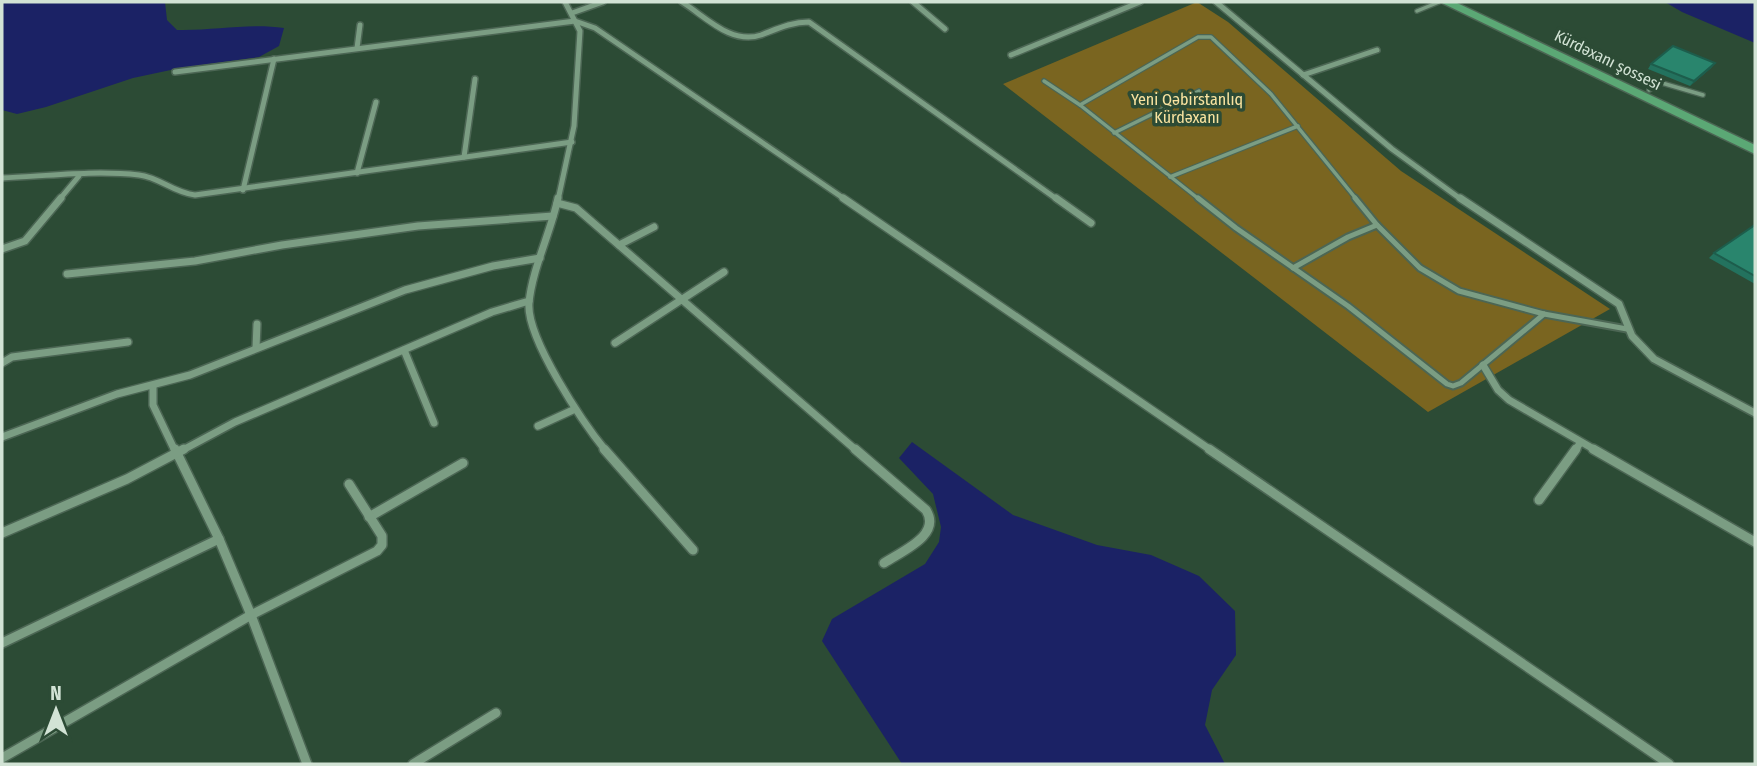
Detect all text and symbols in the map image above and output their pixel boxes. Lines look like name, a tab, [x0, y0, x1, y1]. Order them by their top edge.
street label: Kürdəxanı şossesi	[1551, 26, 1665, 94]
park label: Yeni Qəbirstanlıq Kürdəxanı	[1131, 90, 1243, 127]
north arrow	[21, 675, 91, 745]
text: N	[50, 682, 62, 705]

